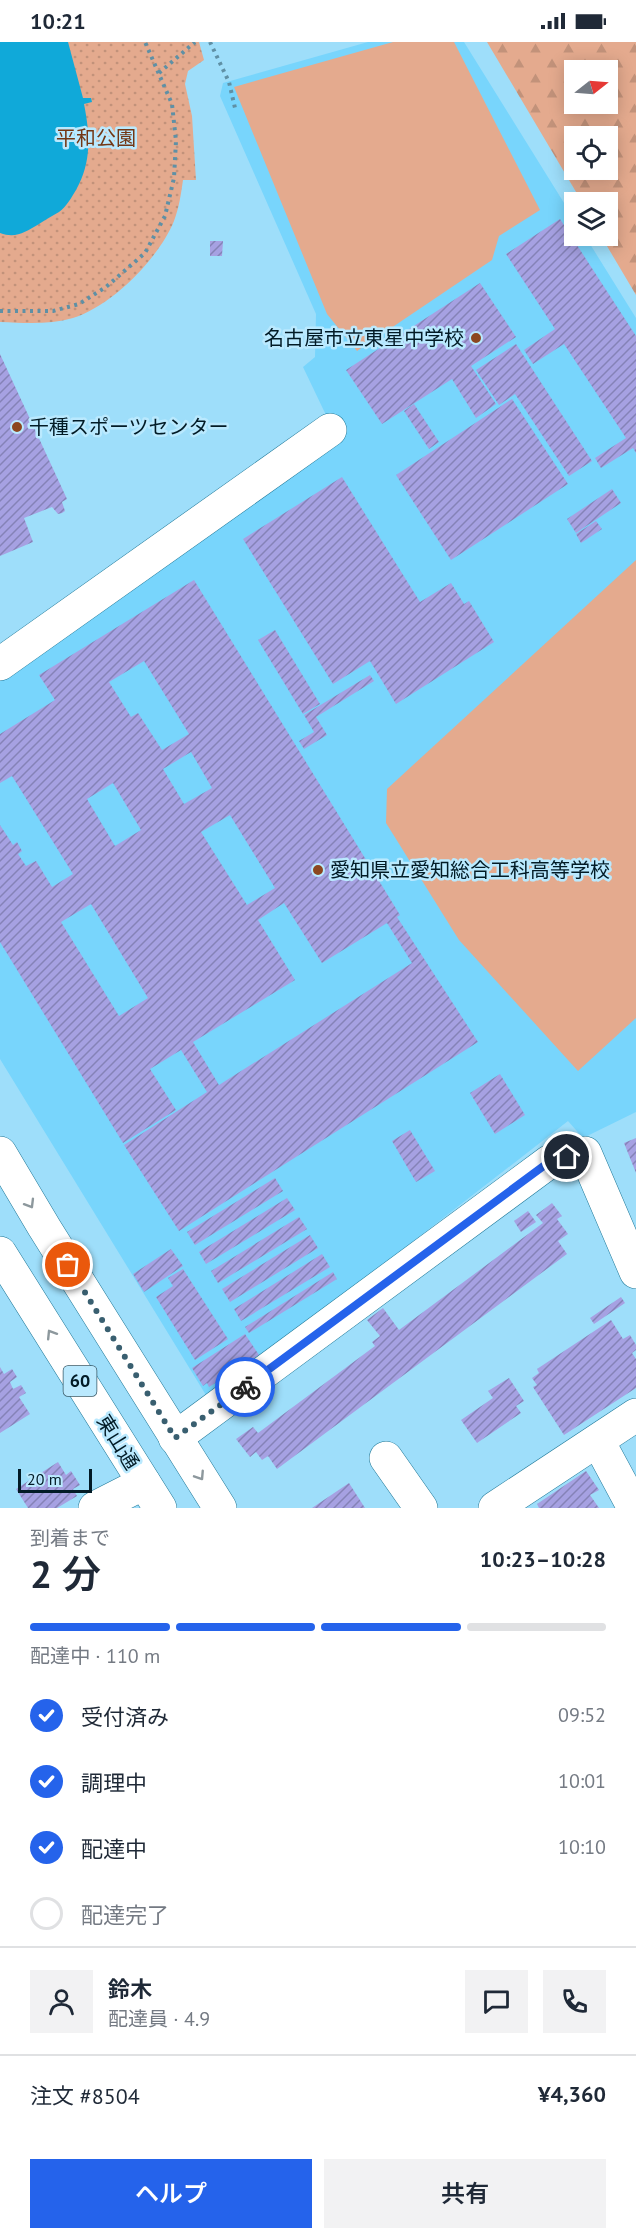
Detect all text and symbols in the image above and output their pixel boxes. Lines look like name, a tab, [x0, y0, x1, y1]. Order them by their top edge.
text: 10:21	[30, 7, 86, 35]
north arrow	[564, 60, 618, 114]
map controls	[564, 60, 618, 246]
park label: 平和公園	[56, 125, 136, 151]
button: locate	[564, 126, 618, 180]
button: layers	[564, 192, 618, 246]
place label: 名古屋市立東星中学校	[264, 325, 464, 351]
marker: 名古屋市立東星中学校	[469, 331, 483, 345]
place label: 千種スポーツセンター	[29, 414, 229, 440]
marker: 千種スポーツセンター	[10, 420, 24, 434]
place label: 愛知県立愛知総合工科高等学校	[330, 857, 610, 883]
marker: 愛知県立愛知総合工科高等学校	[311, 863, 325, 877]
pin	[541, 1131, 592, 1182]
icon: home	[550, 1140, 583, 1173]
one-way arrow	[23, 1198, 34, 1208]
pin	[42, 1239, 93, 1290]
icon: bag	[51, 1248, 84, 1281]
one-way arrow	[46, 1330, 58, 1340]
courier	[215, 1357, 275, 1417]
road number: 60	[64, 1366, 97, 1396]
icon: bike	[229, 1371, 262, 1404]
street label: 東山通	[91, 1410, 145, 1474]
scale bar	[18, 1466, 92, 1494]
text: 20 m	[27, 1469, 62, 1489]
one-way arrow	[192, 1470, 204, 1480]
text: 到着まで	[30, 1525, 110, 1551]
text: 10:23–10:28	[480, 1545, 606, 1573]
text: 2 分	[30, 1548, 101, 1599]
text: 配達中 · 110 m	[30, 1643, 160, 1669]
icon: check	[30, 1699, 63, 1732]
text: 09:52	[558, 1702, 606, 1728]
text: 受付済み	[81, 1703, 169, 1731]
icon: check	[30, 1765, 63, 1798]
text: 10:01	[558, 1768, 606, 1794]
text: 調理中	[81, 1769, 147, 1797]
icon: check	[30, 1831, 63, 1864]
text: 10:10	[558, 1834, 606, 1860]
text: 配達中	[81, 1835, 147, 1863]
text: 配達完了	[81, 1901, 169, 1929]
button: person	[30, 1970, 93, 2033]
button: chat	[465, 1970, 528, 2033]
button: phone	[543, 1970, 606, 2033]
text: 鈴木	[108, 1975, 152, 2003]
text: 配達員 · 4.9	[108, 2006, 210, 2032]
text: ¥4,360	[538, 2080, 606, 2108]
text: 注文 #8504	[30, 2082, 140, 2110]
button: ヘルプ	[30, 2159, 312, 2228]
button: 共有	[324, 2159, 606, 2228]

